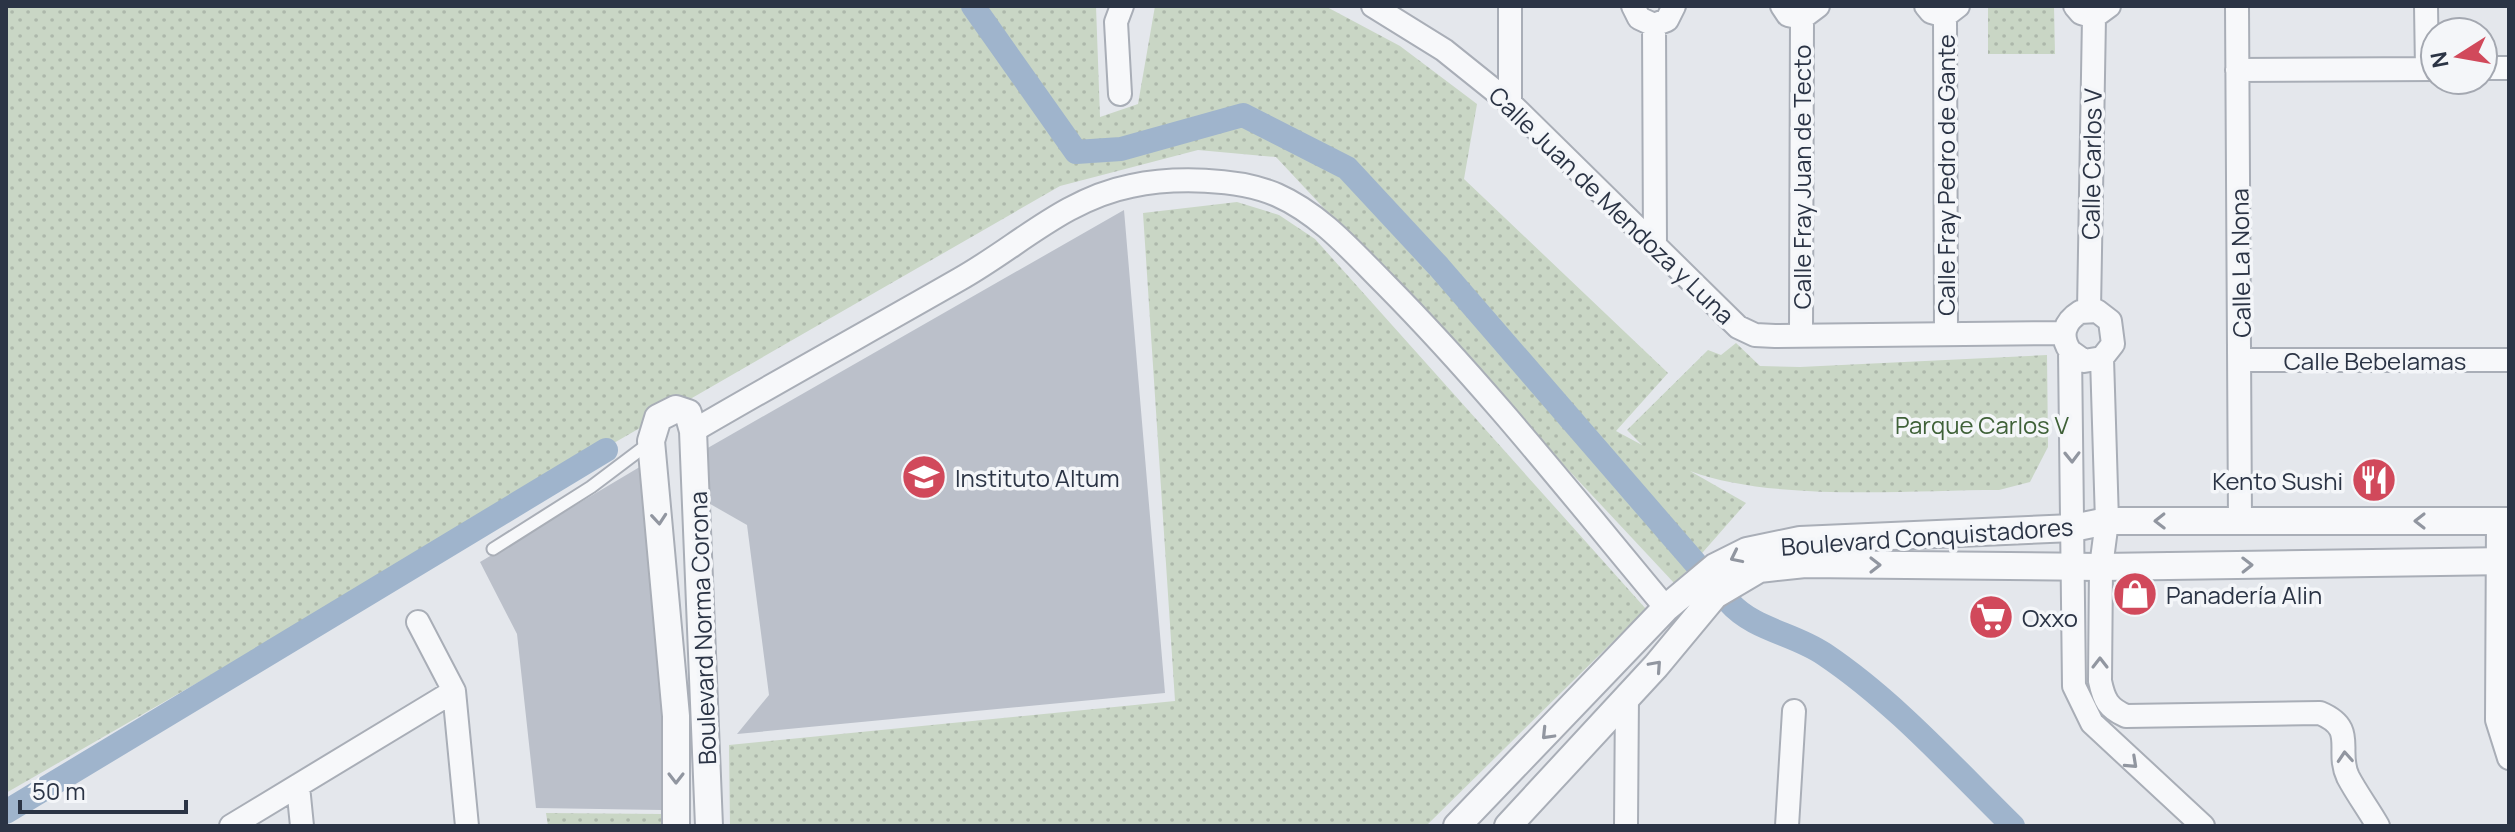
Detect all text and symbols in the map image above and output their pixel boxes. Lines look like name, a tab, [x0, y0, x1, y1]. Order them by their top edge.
north arrow	[2419, 16, 2499, 96]
street label: Calle Fray Pedro de Gante	[1929, 34, 1962, 316]
street label: Calle Fray Juan de Tecto	[1785, 45, 1818, 309]
text: N	[2423, 49, 2456, 70]
street label: Calle Juan de Mendoza y Luna	[1482, 79, 1742, 331]
street label: Calle Carlos V	[2073, 88, 2109, 240]
street label: Calle La Nona	[2222, 188, 2258, 338]
street label: Calle Bebelamas	[2284, 344, 2466, 377]
park label: Parque Carlos V	[1895, 408, 2069, 441]
one-way arrow	[2063, 451, 2081, 464]
school or university icon: Instituto Altum	[900, 453, 948, 501]
restaurant icon: Kento Sushi	[2350, 456, 2398, 504]
place label: Instituto Altum	[955, 461, 1120, 494]
place label: Kento Sushi	[2212, 464, 2343, 497]
street label: Boulevard Norma Corona	[681, 491, 723, 765]
street label: Boulevard Conquistadores	[1780, 509, 2074, 563]
one-way arrow	[2153, 512, 2166, 530]
one-way arrow	[2413, 512, 2426, 530]
one-way arrow	[650, 513, 667, 526]
one-way arrow	[1729, 547, 1744, 563]
one-way arrow	[1869, 556, 1882, 574]
one-way arrow	[2241, 556, 2254, 573]
shop icon: Panadería Alin	[2111, 570, 2159, 618]
place label: Panadería Alin	[2166, 578, 2322, 611]
supermarket icon: Oxxo	[1967, 593, 2015, 641]
place label: Oxxo	[2022, 601, 2078, 634]
one-way arrow	[2091, 656, 2109, 669]
one-way arrow	[1646, 660, 1660, 675]
one-way arrow	[1542, 725, 1556, 739]
one-way arrow	[2337, 750, 2354, 763]
one-way arrow	[2123, 753, 2138, 767]
scale bar	[20, 764, 186, 814]
one-way arrow	[667, 772, 685, 785]
text: 50 m	[32, 774, 86, 807]

